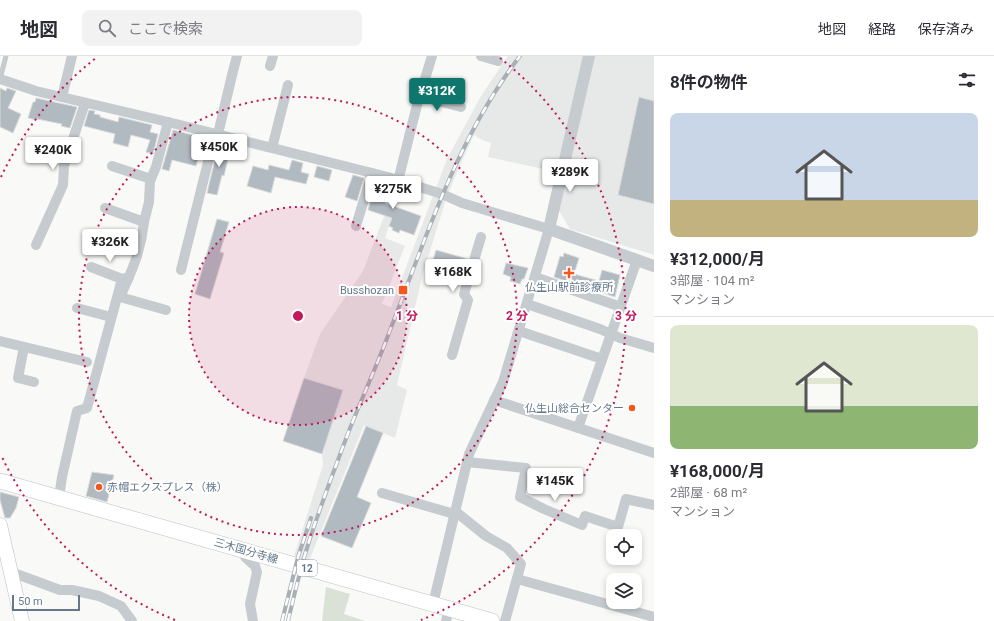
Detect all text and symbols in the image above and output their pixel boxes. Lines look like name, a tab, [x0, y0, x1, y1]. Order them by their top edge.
search box	[82, 10, 362, 46]
icon: search	[96, 17, 118, 39]
text: 地図	[20, 18, 58, 41]
text: ここで検索	[128, 20, 203, 38]
text: 地図	[818, 21, 846, 37]
text: 経路	[868, 21, 896, 37]
text: 保存済み	[918, 21, 974, 37]
icon: filters	[956, 69, 978, 91]
text: 8件の物件	[670, 72, 748, 92]
pin: ¥312K	[409, 78, 465, 112]
text: ¥312K	[418, 83, 456, 98]
pin: ¥450K	[191, 134, 247, 168]
pin: ¥240K	[25, 137, 81, 171]
text: ¥450K	[200, 139, 238, 154]
icon: home	[788, 139, 860, 211]
text: ¥240K	[34, 142, 72, 157]
pin: ¥289K	[542, 159, 598, 193]
text: ¥289K	[551, 164, 589, 179]
pin: ¥275K	[365, 176, 421, 210]
text: ¥275K	[374, 181, 412, 196]
pin: ¥326K	[82, 229, 138, 263]
text: ¥326K	[91, 234, 129, 249]
text: ¥312,000/月	[670, 249, 765, 269]
pin: ¥168K	[425, 259, 481, 293]
text: ¥168K	[434, 264, 472, 279]
marker: 仏生山駅前診療所	[563, 267, 575, 279]
text: 3部屋 · 104 m²	[670, 273, 754, 288]
place label: 仏生山駅前診療所	[525, 281, 614, 294]
place label: Busshozan	[340, 284, 394, 297]
marker: Busshozan	[397, 284, 409, 296]
text: マンション	[670, 292, 735, 307]
centre of rings	[291, 309, 305, 323]
text: 1 分	[396, 309, 418, 323]
text: 2 分	[506, 309, 528, 323]
text: 3 分	[615, 309, 637, 323]
icon: home	[788, 351, 860, 423]
place label: 仏生山総合センター	[525, 402, 624, 415]
marker: 仏生山総合センター	[627, 403, 637, 413]
text: ¥168,000/月	[670, 461, 765, 481]
pin: ¥145K	[527, 468, 583, 502]
text: ¥145K	[536, 473, 574, 488]
place label: 赤帽エクスプレス（株）	[107, 481, 228, 494]
marker: 赤帽エクスプレス（株）	[94, 482, 104, 492]
text: 2部屋 · 68 m²	[670, 485, 747, 500]
text: マンション	[670, 504, 735, 519]
map controls	[606, 529, 642, 609]
button: locate	[606, 529, 642, 565]
street label: 三木国分寺線	[212, 536, 280, 566]
road number: 12	[297, 560, 317, 576]
button: layers	[606, 573, 642, 609]
scale bar	[12, 593, 80, 612]
text: 50 m	[18, 595, 43, 608]

